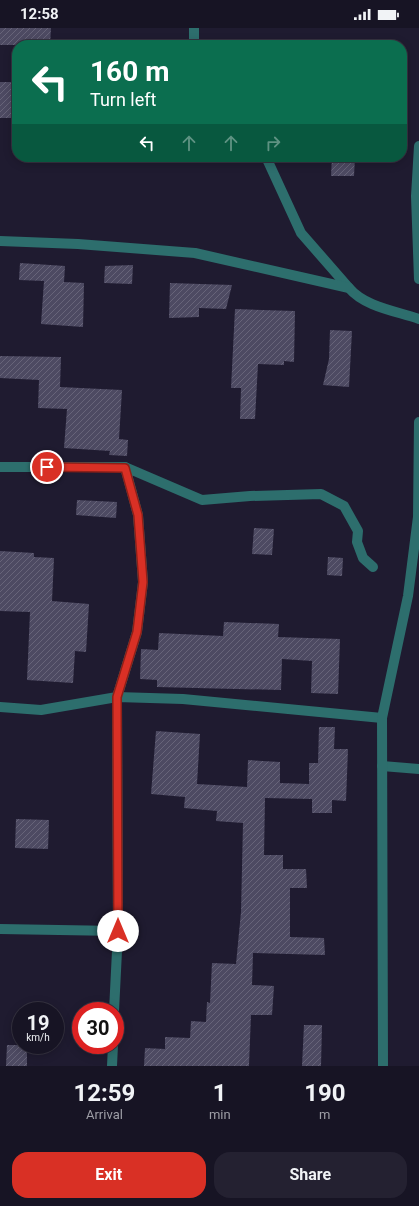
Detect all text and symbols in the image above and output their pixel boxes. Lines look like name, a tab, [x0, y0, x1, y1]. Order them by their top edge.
text: 12:58	[20, 5, 59, 23]
text: 160 m	[90, 55, 169, 88]
icon: left	[24, 56, 76, 108]
text: Turn left	[90, 89, 156, 110]
icon: left	[136, 132, 158, 154]
icon: ahead	[178, 132, 200, 154]
icon: ahead	[220, 132, 242, 154]
icon: right	[262, 132, 284, 154]
pin	[30, 450, 64, 484]
icon: arrive	[36, 456, 58, 478]
position arrow	[97, 910, 139, 952]
speed limit sign: 30	[72, 1002, 124, 1054]
text: 19	[27, 1011, 49, 1035]
text: km/h	[26, 1032, 50, 1043]
text: 12:59	[74, 1079, 135, 1107]
text: 1	[213, 1079, 227, 1107]
text: 190	[304, 1079, 345, 1107]
text: Arrival	[86, 1107, 123, 1122]
text: min	[209, 1107, 231, 1122]
text: m	[319, 1107, 331, 1122]
button: Exit	[12, 1152, 206, 1198]
button: Share	[214, 1152, 407, 1198]

